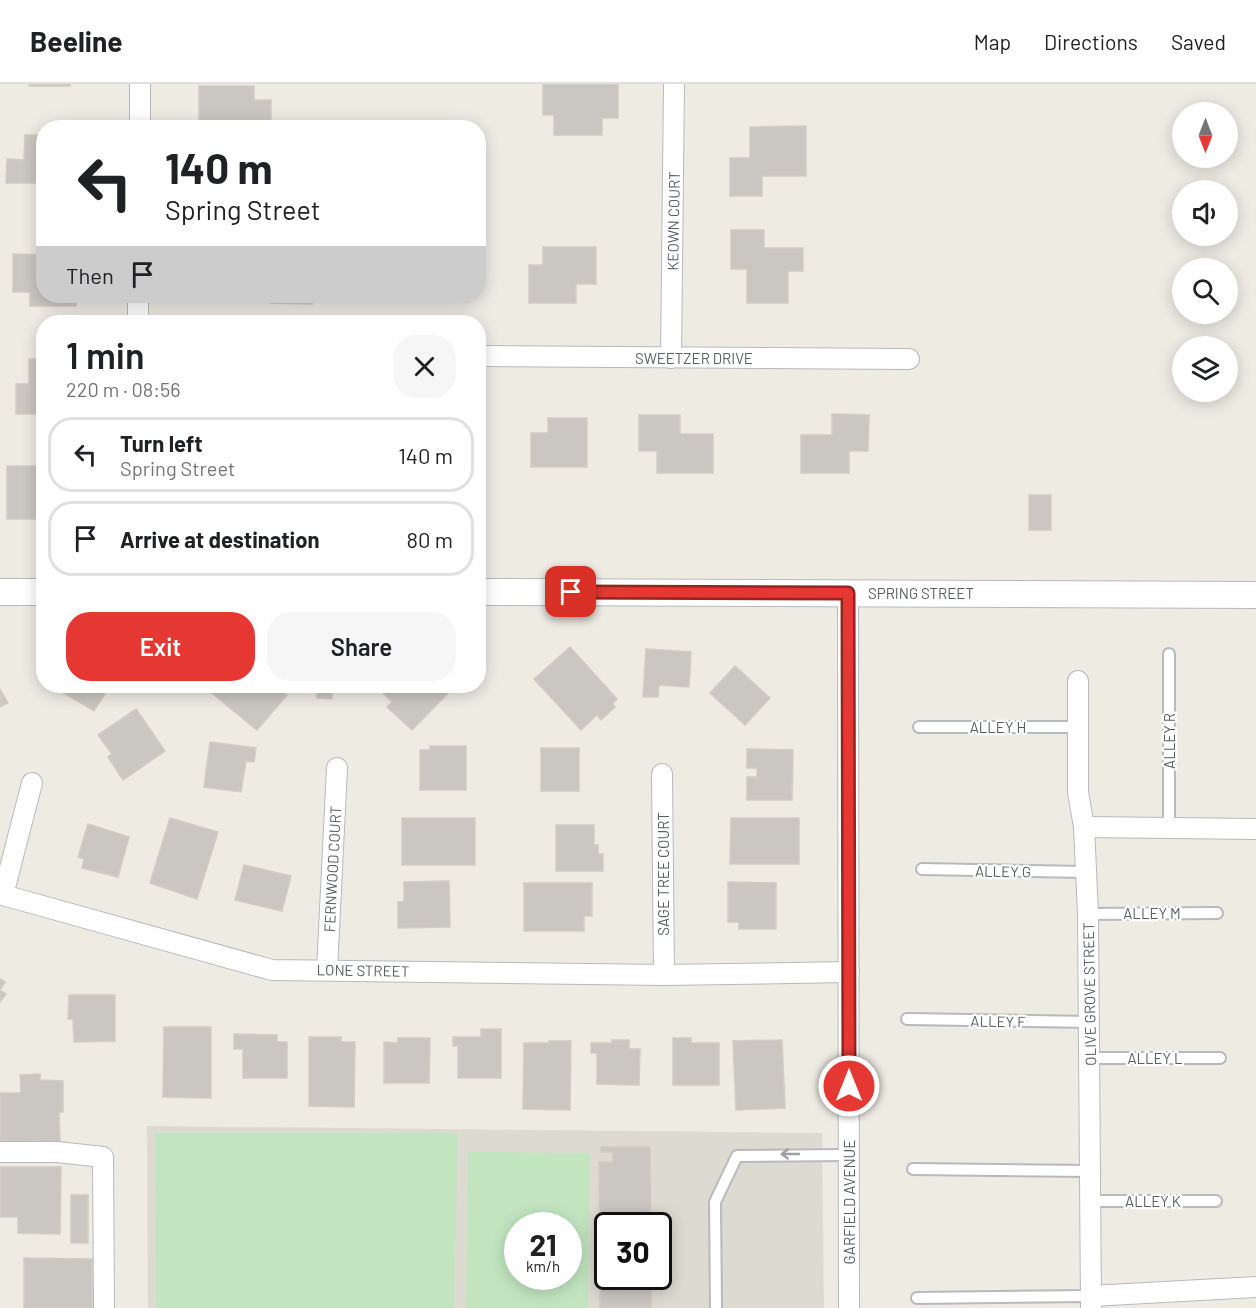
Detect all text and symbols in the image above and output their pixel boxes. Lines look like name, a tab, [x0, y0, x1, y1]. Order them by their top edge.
text: Beeline	[30, 24, 122, 58]
text: Map	[974, 29, 1011, 54]
text: Directions	[1044, 29, 1138, 54]
text: Saved	[1171, 29, 1226, 54]
north arrow	[1172, 102, 1238, 168]
map controls	[1172, 102, 1238, 402]
text: 140 m	[165, 142, 273, 192]
icon: left	[66, 144, 144, 222]
street label: KEOWN COURT	[663, 171, 683, 271]
button: sound	[1172, 180, 1238, 246]
text: Spring Street	[165, 193, 321, 225]
icon: arrive	[126, 258, 159, 291]
button: search	[1172, 258, 1238, 324]
text: Then	[66, 262, 114, 288]
text: 1 min	[66, 333, 145, 376]
button: close	[393, 335, 456, 398]
button: layers	[1172, 336, 1238, 402]
street label: SWEETZER DRIVE	[635, 349, 753, 367]
text: 220 m · 08:56	[66, 377, 181, 401]
text: Turn left	[120, 430, 203, 456]
icon: left	[69, 438, 102, 471]
text: 140 m	[398, 442, 453, 468]
text: Spring Street	[120, 456, 235, 480]
icon: arrive	[69, 522, 102, 555]
text: Arrive at destination	[120, 526, 319, 552]
text: 80 m	[407, 526, 453, 552]
pin	[545, 566, 596, 617]
icon: arrive	[554, 575, 587, 608]
street label: SPRING STREET	[868, 584, 974, 602]
button: Exit	[66, 612, 255, 681]
button: Share	[267, 612, 456, 681]
street label: ALLEY R	[1160, 713, 1178, 769]
street label: ALLEY H	[970, 718, 1026, 736]
street label: FERNWOOD COURT	[320, 805, 344, 933]
street label: SAGE TREE COURT	[654, 812, 672, 936]
street label: ALLEY G	[975, 862, 1031, 880]
street label: ALLEY M	[1123, 904, 1181, 922]
street label: OLIVE GROVE STREET	[1079, 922, 1099, 1066]
street label: LONE STREET	[317, 960, 409, 980]
street label: ALLEY F	[970, 1012, 1026, 1030]
street label: ALLEY L	[1127, 1049, 1183, 1067]
position arrow	[817, 1054, 881, 1118]
street label: GARFIELD AVENUE	[840, 1140, 858, 1264]
one-way arrow	[781, 1148, 801, 1160]
street label: ALLEY K	[1125, 1192, 1181, 1210]
speed limit sign: 30	[594, 1212, 672, 1290]
text: 21	[529, 1226, 557, 1262]
text: km/h	[526, 1257, 560, 1275]

